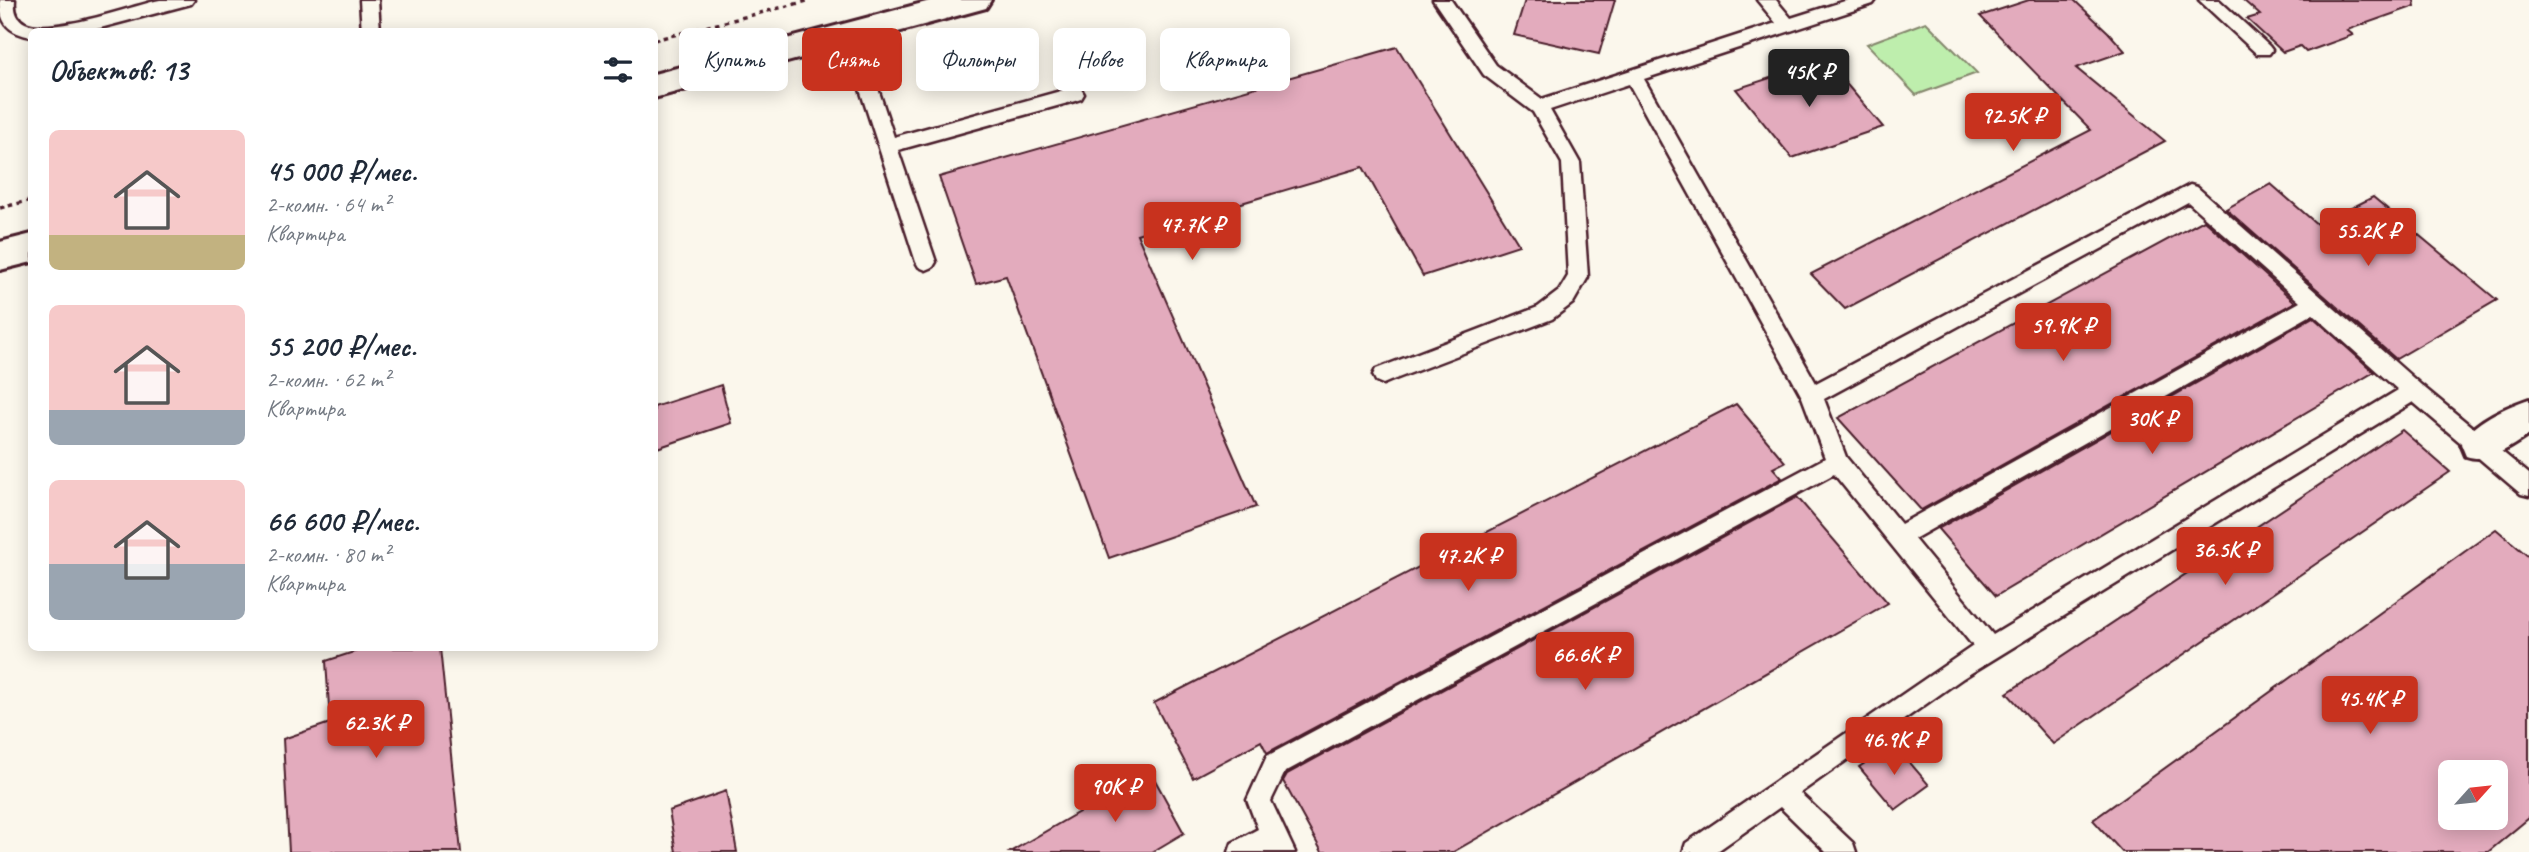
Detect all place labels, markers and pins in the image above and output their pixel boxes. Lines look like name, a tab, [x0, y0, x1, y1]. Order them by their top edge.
pin: 45K ₽	[1760, 50, 1858, 109]
pin: 92.5K ₽	[1948, 94, 2078, 153]
pin: 47.7K ₽	[1127, 202, 1257, 262]
pin: 55.2K ₽	[2303, 208, 2433, 268]
pin: 59.9K ₽	[1998, 304, 2128, 363]
pin: 30K ₽	[2103, 396, 2201, 456]
pin: 36.5K ₽	[2160, 528, 2290, 587]
pin: 47.2K ₽	[1403, 534, 1533, 593]
pin: 66.6K ₽	[1520, 632, 1650, 692]
pin: 45.4K ₽	[2305, 676, 2435, 736]
pin: 62.3K ₽	[311, 700, 441, 760]
pin: 46.9K ₽	[1829, 718, 1959, 777]
pin: 90K ₽	[1066, 764, 1164, 824]

